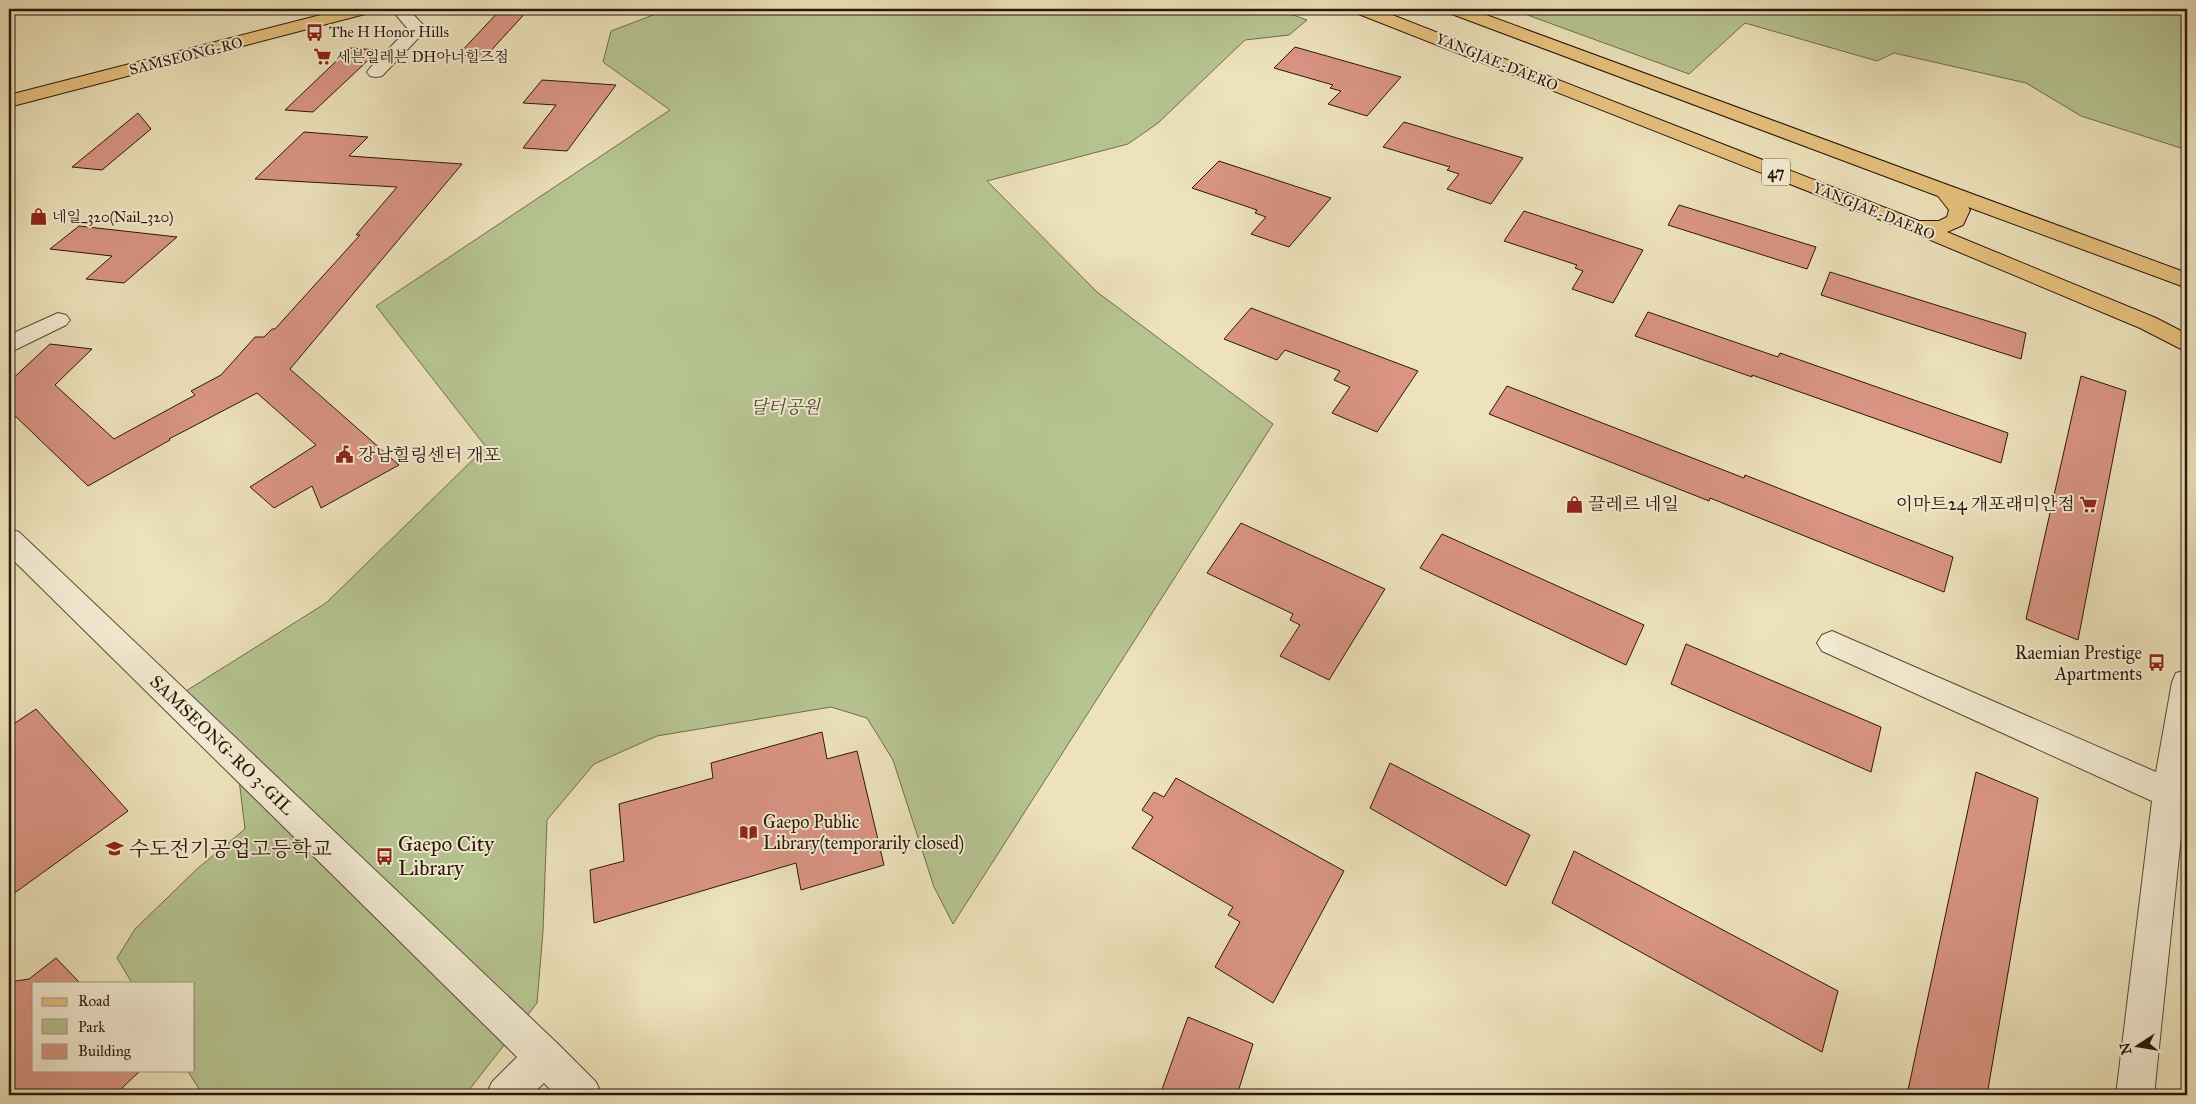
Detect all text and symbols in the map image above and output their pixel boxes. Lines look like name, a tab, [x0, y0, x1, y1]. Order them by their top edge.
bus stop icon: The H Honor Hills	[305, 22, 325, 42]
place label: The H Honor Hills	[329, 23, 449, 41]
street label: YANGJAE-DAERO	[1433, 29, 1561, 96]
street label: SAMSEONG-RO	[127, 33, 245, 79]
supermarket icon: 세븐일레븐 DH아너힐즈점	[312, 47, 332, 67]
place label: 세븐일레븐 DH아너힐즈점	[336, 48, 509, 66]
road number: 47	[1762, 158, 1790, 186]
street label: YANGJAE-DAERO	[1810, 178, 1938, 245]
shop icon: 네일_320(Nail_320)	[28, 207, 48, 227]
place label: 네일_320(Nail_320)	[52, 208, 174, 227]
park label: 달터공원	[750, 396, 821, 418]
place label: 강남힐링센터 개포	[358, 444, 502, 466]
public building icon: 강남힐링센터 개포	[334, 445, 354, 465]
place label: 끌레르 네일	[1588, 493, 1679, 515]
place label: 이마트24 개포래미안점	[1896, 493, 2075, 515]
shop icon: 끌레르 네일	[1564, 494, 1584, 514]
supermarket icon: 이마트24 개포래미안점	[2079, 494, 2099, 514]
place label: Raemian Prestige Apartments	[2015, 642, 2142, 685]
bus stop icon: Raemian Prestige Apartments	[2146, 653, 2166, 673]
street label: SAMSEONG-RO 3-GIL	[145, 670, 299, 820]
place label: Gaepo Public Library(temporarily closed)	[763, 811, 964, 855]
library icon: Gaepo Public Library(temporarily closed)	[739, 822, 759, 842]
place label: Gaepo City Library	[398, 831, 495, 881]
place label: 수도전기공업고등학교	[129, 836, 332, 862]
school or university icon: 수도전기공업고등학교	[105, 839, 125, 859]
bus stop icon: Gaepo City Library	[374, 846, 394, 866]
legend	[32, 982, 195, 1072]
text: Road	[78, 992, 110, 1010]
text: Park	[78, 1018, 105, 1036]
north arrow	[2114, 1022, 2164, 1072]
text: N	[2116, 1041, 2135, 1056]
text: Building	[78, 1042, 132, 1060]

